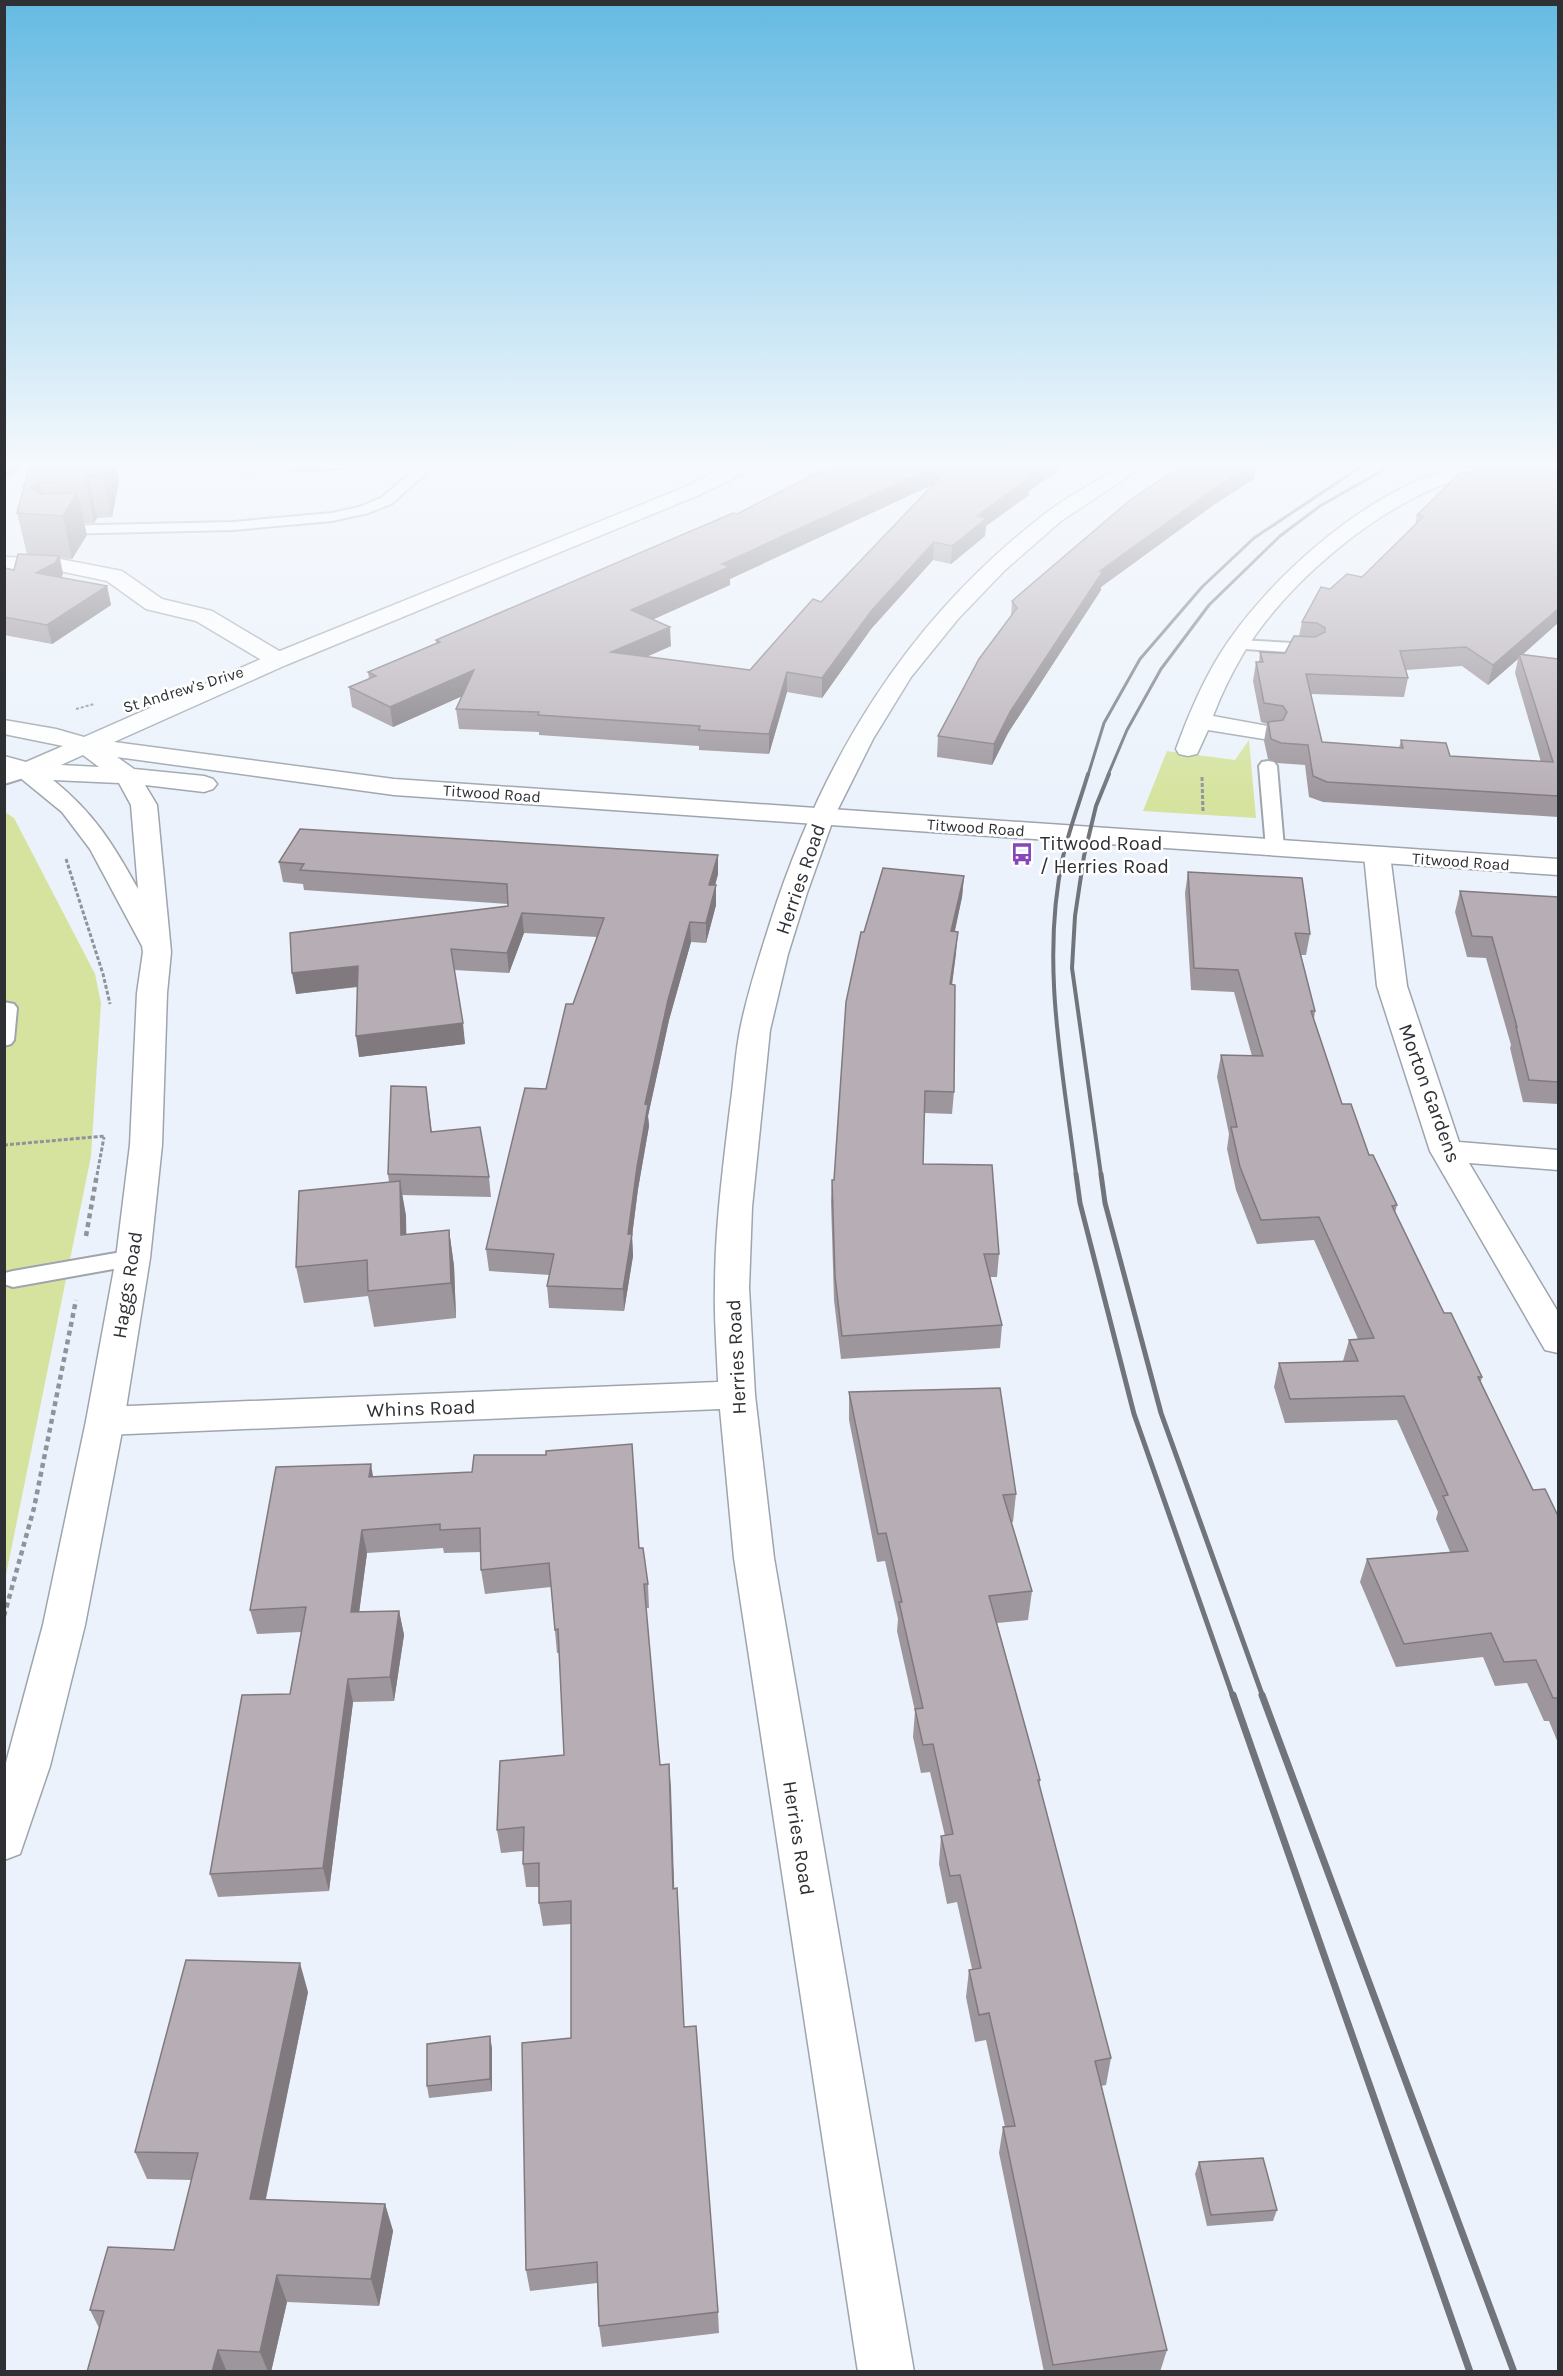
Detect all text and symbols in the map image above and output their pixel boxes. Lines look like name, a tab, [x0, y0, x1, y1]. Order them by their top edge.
street label: St Andrew's Drive	[121, 662, 246, 717]
street label: Titwood Road	[442, 781, 542, 806]
street label: Titwood Road	[926, 815, 1026, 840]
street label: Herries Road	[771, 821, 830, 938]
place label: Titwood Road / Herries Road	[1040, 832, 1169, 878]
bus stop icon: Titwood Road / Herries Road	[1009, 841, 1035, 867]
street label: Titwood Road	[1411, 849, 1511, 874]
street label: Morton Gardens	[1394, 1021, 1465, 1166]
street label: Haggs Road	[108, 1230, 147, 1340]
street label: Herries Road	[722, 1299, 751, 1415]
street label: Whins Road	[366, 1395, 476, 1422]
street label: Herries Road	[778, 1779, 819, 1897]

